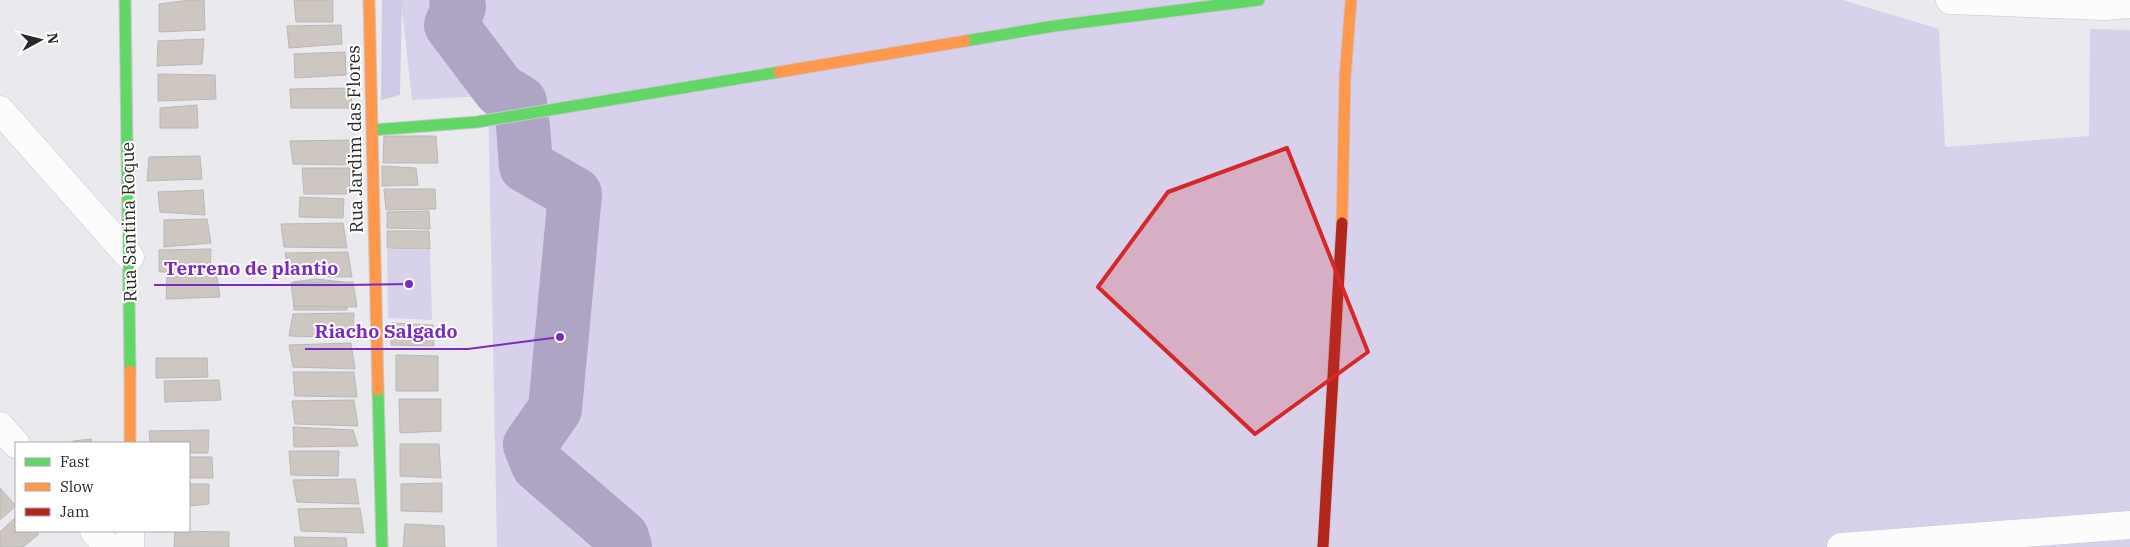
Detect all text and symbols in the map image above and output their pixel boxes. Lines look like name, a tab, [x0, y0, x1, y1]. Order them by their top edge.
north arrow	[15, 15, 65, 65]
text: N	[43, 32, 63, 45]
street label: Rua Jardim das Flores	[341, 45, 368, 233]
street label: Rua Santina Roque	[116, 142, 141, 302]
callout: Terreno de plantio	[154, 251, 348, 285]
text: Terreno de plantio	[164, 256, 338, 280]
callout: Riacho Salgado	[305, 315, 468, 349]
text: Riacho Salgado	[315, 319, 457, 343]
legend	[15, 442, 190, 532]
text: Fast	[60, 452, 90, 471]
text: Slow	[60, 477, 94, 496]
text: Jam	[60, 502, 89, 521]

